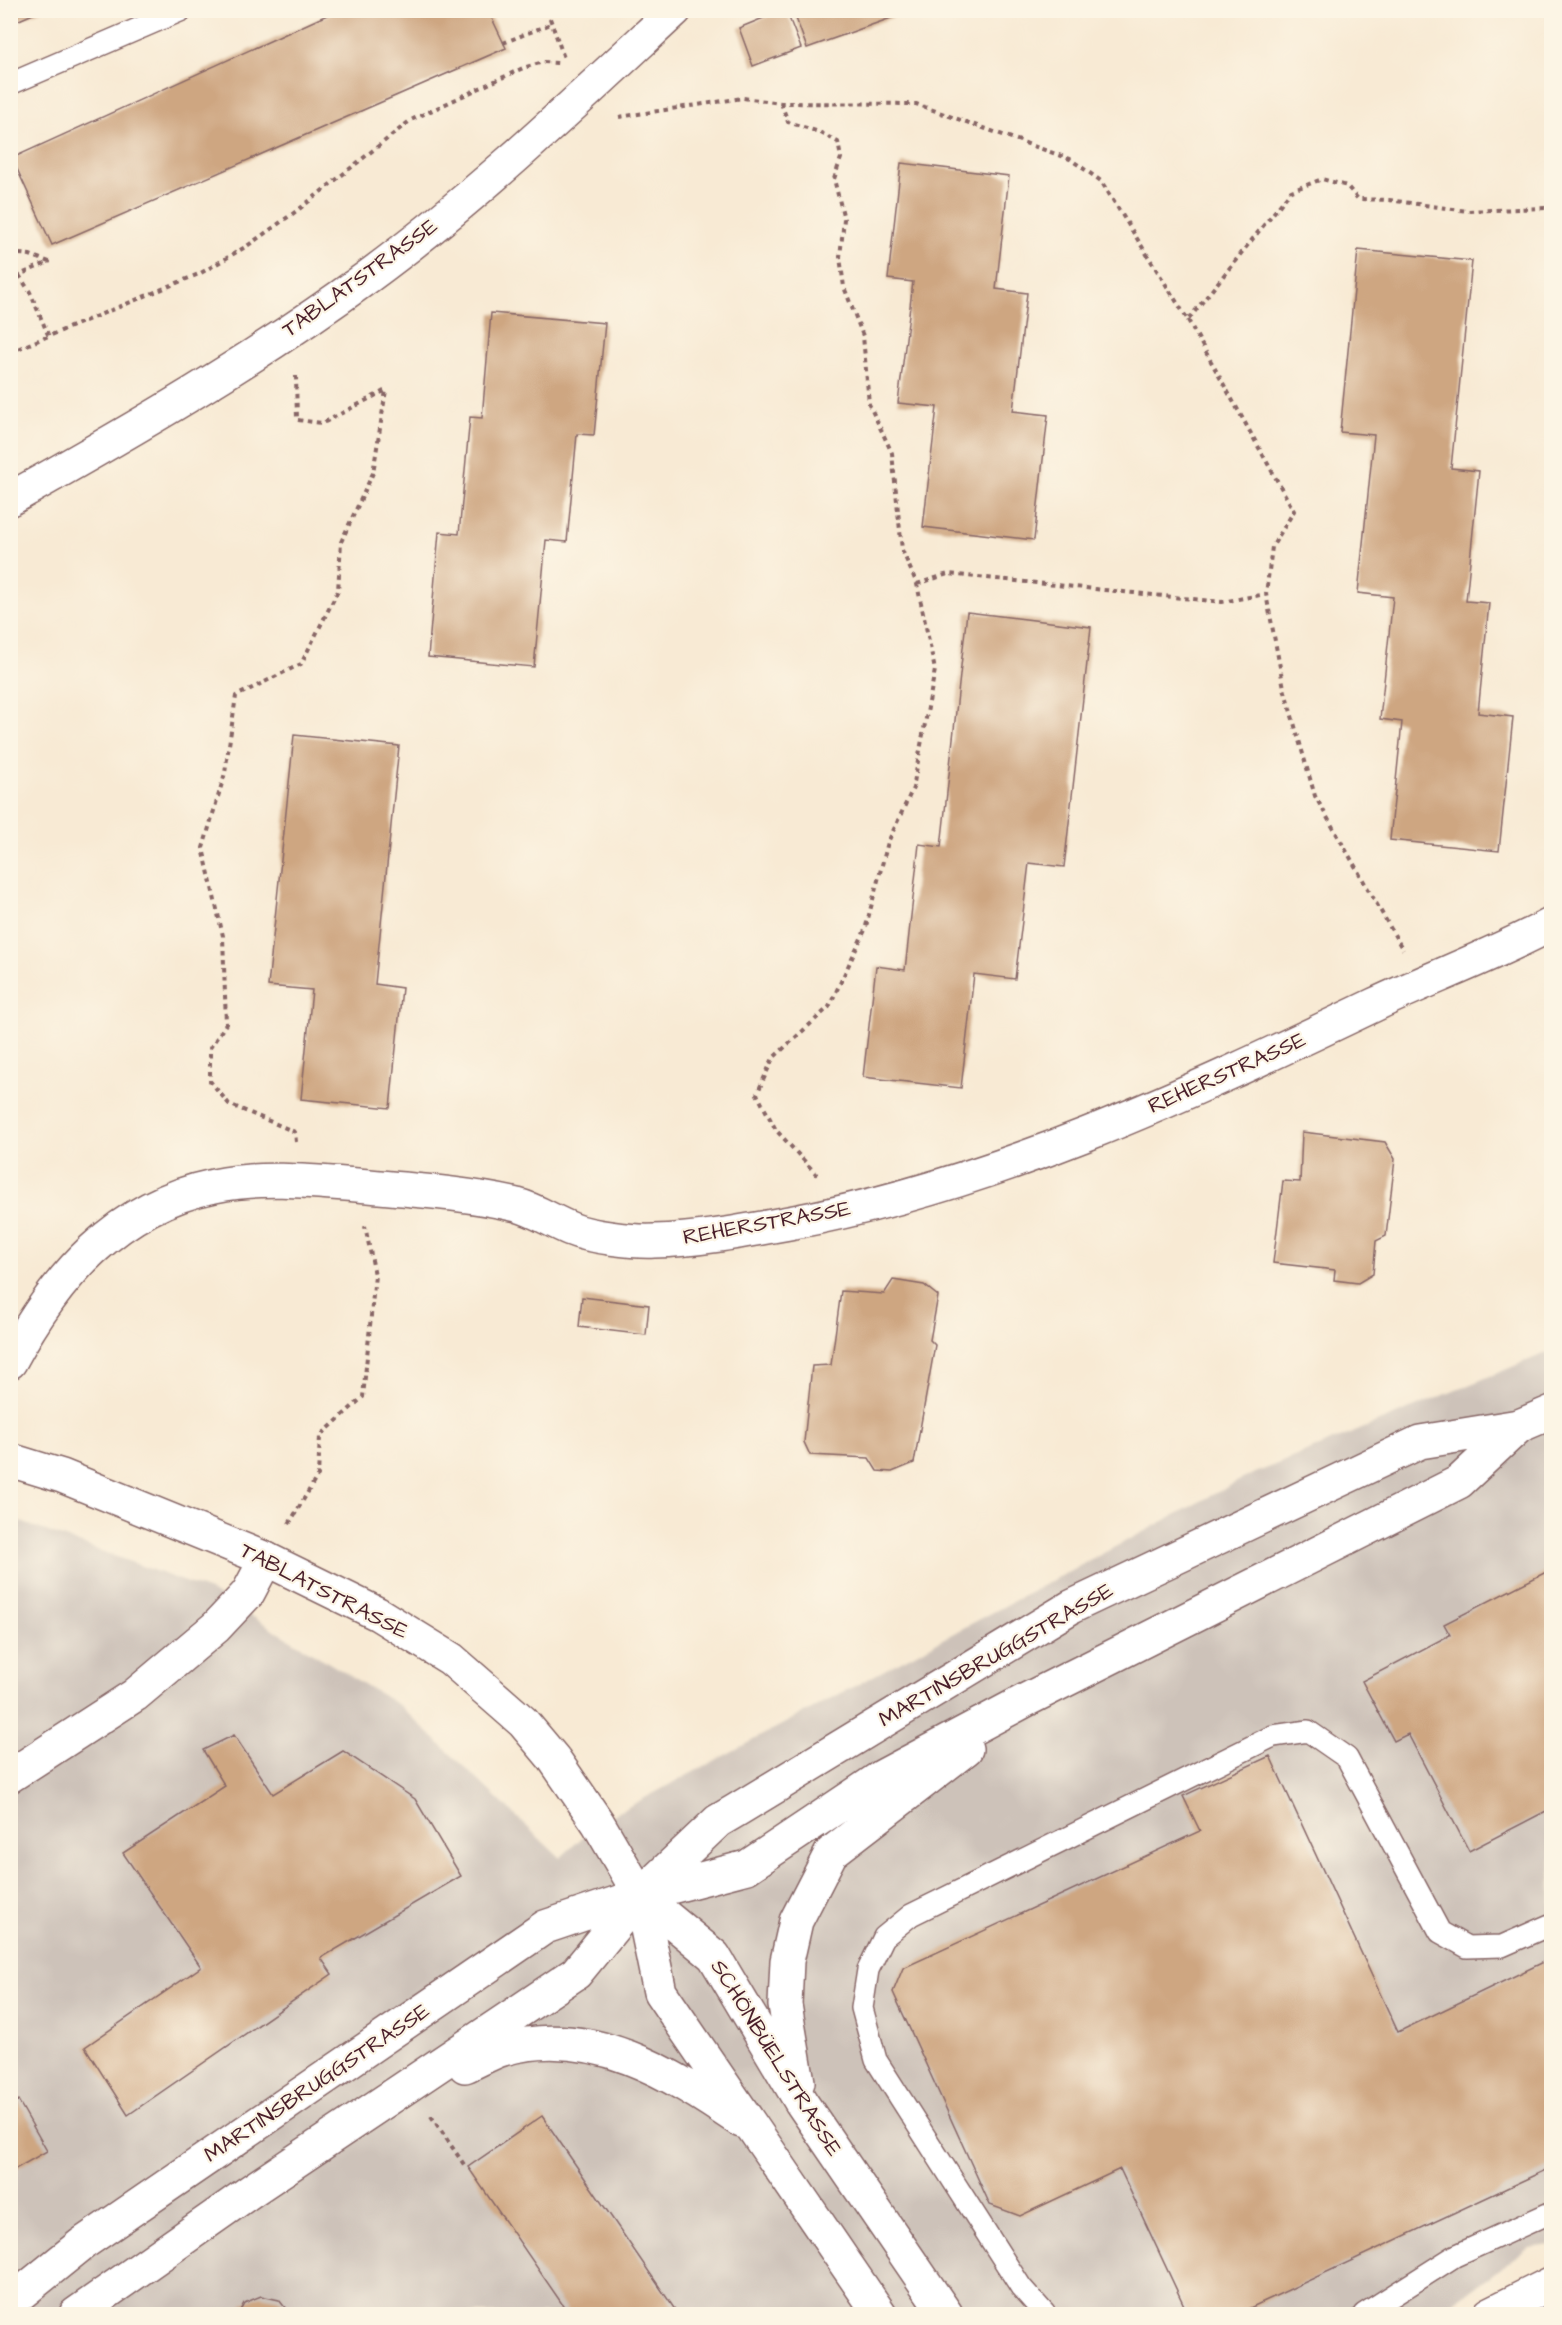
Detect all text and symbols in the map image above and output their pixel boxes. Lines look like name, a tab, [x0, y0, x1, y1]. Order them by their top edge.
street label: TABLATSTRASSE	[276, 211, 444, 345]
street label: REHERSTRASSE	[1143, 1024, 1311, 1122]
street label: REHERSTRASSE	[681, 1193, 853, 1253]
street label: TABLATSTRASSE	[234, 1535, 414, 1647]
street label: MARTINSBRUGGSTRASSE	[873, 1575, 1119, 1735]
street label: SCHÖNBÜELSTRASSE	[703, 1954, 849, 2162]
street label: MARTINSBRUGGSTRASSE	[198, 1996, 436, 2170]

